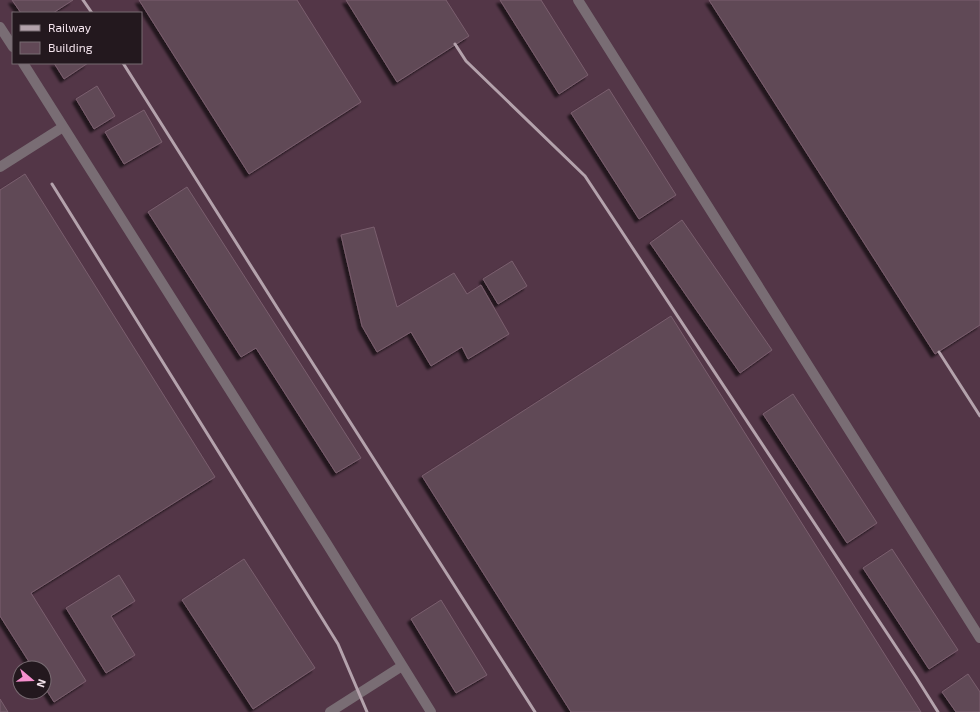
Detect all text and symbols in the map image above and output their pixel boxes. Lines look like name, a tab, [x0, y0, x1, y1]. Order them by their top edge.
legend	[12, 12, 142, 64]
text: Railway	[48, 20, 92, 34]
text: Building	[48, 40, 93, 54]
north arrow	[12, 660, 52, 700]
text: N	[34, 678, 49, 689]

